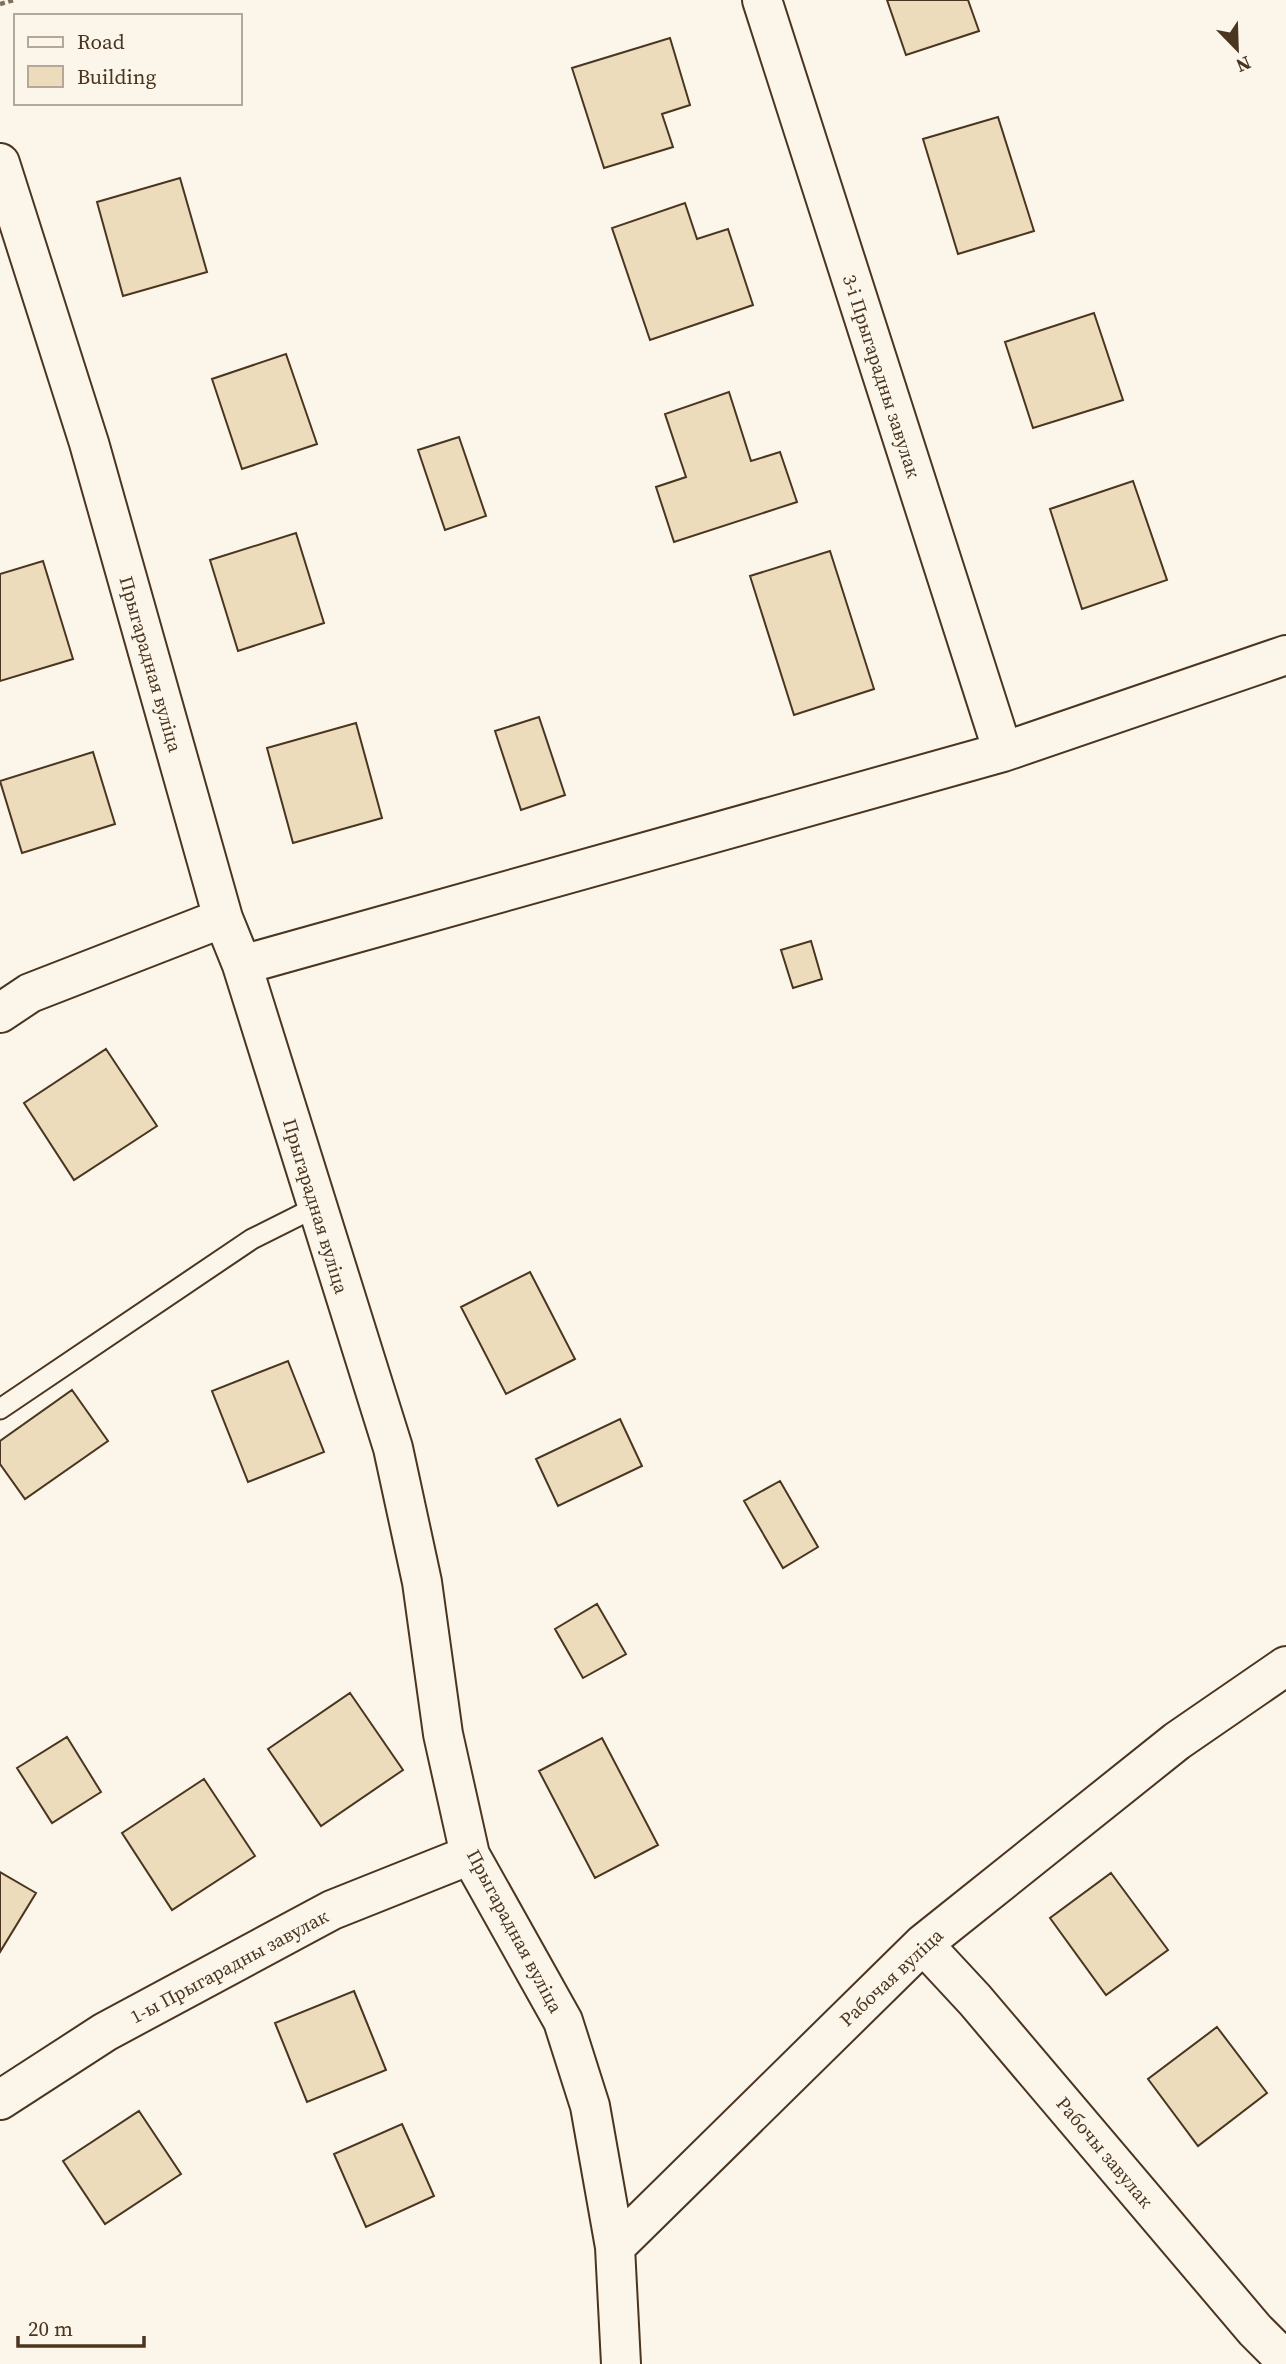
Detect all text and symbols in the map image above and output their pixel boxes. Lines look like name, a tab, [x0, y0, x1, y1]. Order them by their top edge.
legend	[14, 14, 242, 105]
north arrow	[1202, 14, 1272, 84]
text: Road	[77, 27, 125, 56]
text: N	[1232, 50, 1255, 79]
text: Building	[77, 62, 156, 91]
street label: 3-і Прыгарадны завулак	[837, 271, 927, 481]
street label: Прыгарадная вуліца	[113, 573, 189, 755]
street label: Прыгарадная вуліца	[277, 1115, 355, 1297]
street label: Прыгарадная вуліца	[461, 1845, 569, 2018]
street label: 1-ы Прыгарадны завулак	[125, 1902, 333, 2029]
street label: Рабочая вуліца	[834, 1922, 949, 2032]
street label: Рабочы завулак	[1051, 2091, 1160, 2214]
scale bar	[18, 2304, 144, 2348]
text: 20 m	[28, 2314, 73, 2343]

